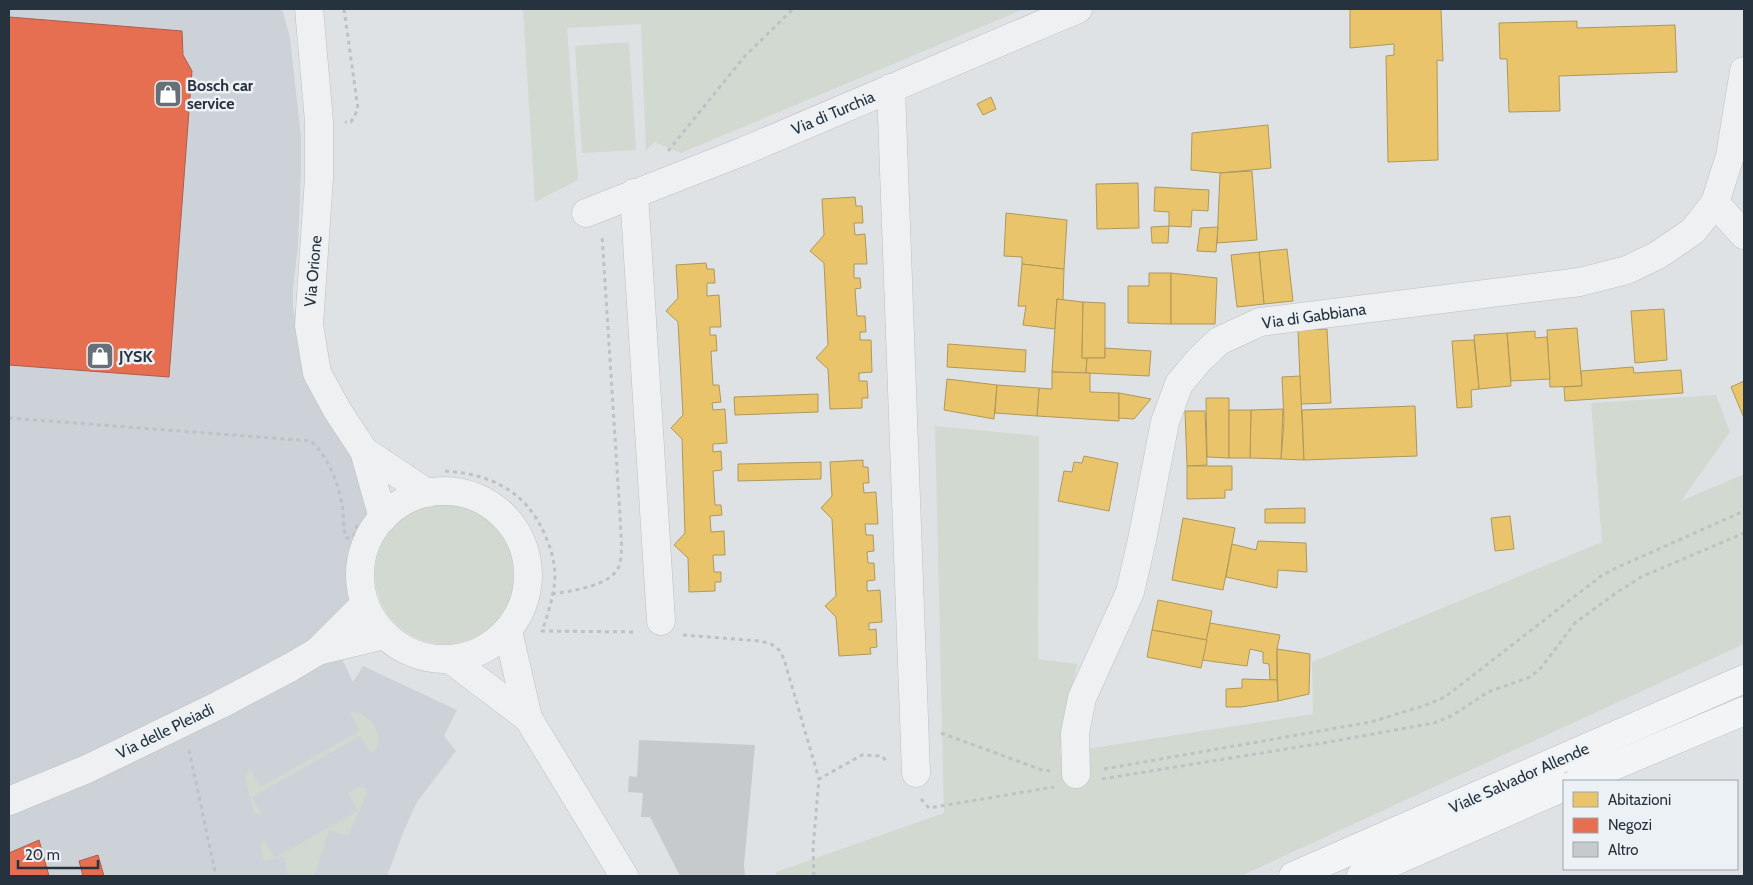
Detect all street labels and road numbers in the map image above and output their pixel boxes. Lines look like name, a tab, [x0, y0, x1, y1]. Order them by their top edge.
street label: Via di Turchia	[789, 87, 878, 139]
street label: Via Orione	[300, 234, 326, 308]
street label: Via di Gabbiana	[1261, 299, 1368, 333]
street label: Via delle Pleiadi	[113, 699, 217, 763]
street label: Viale Salvador Allende	[1446, 739, 1592, 817]

